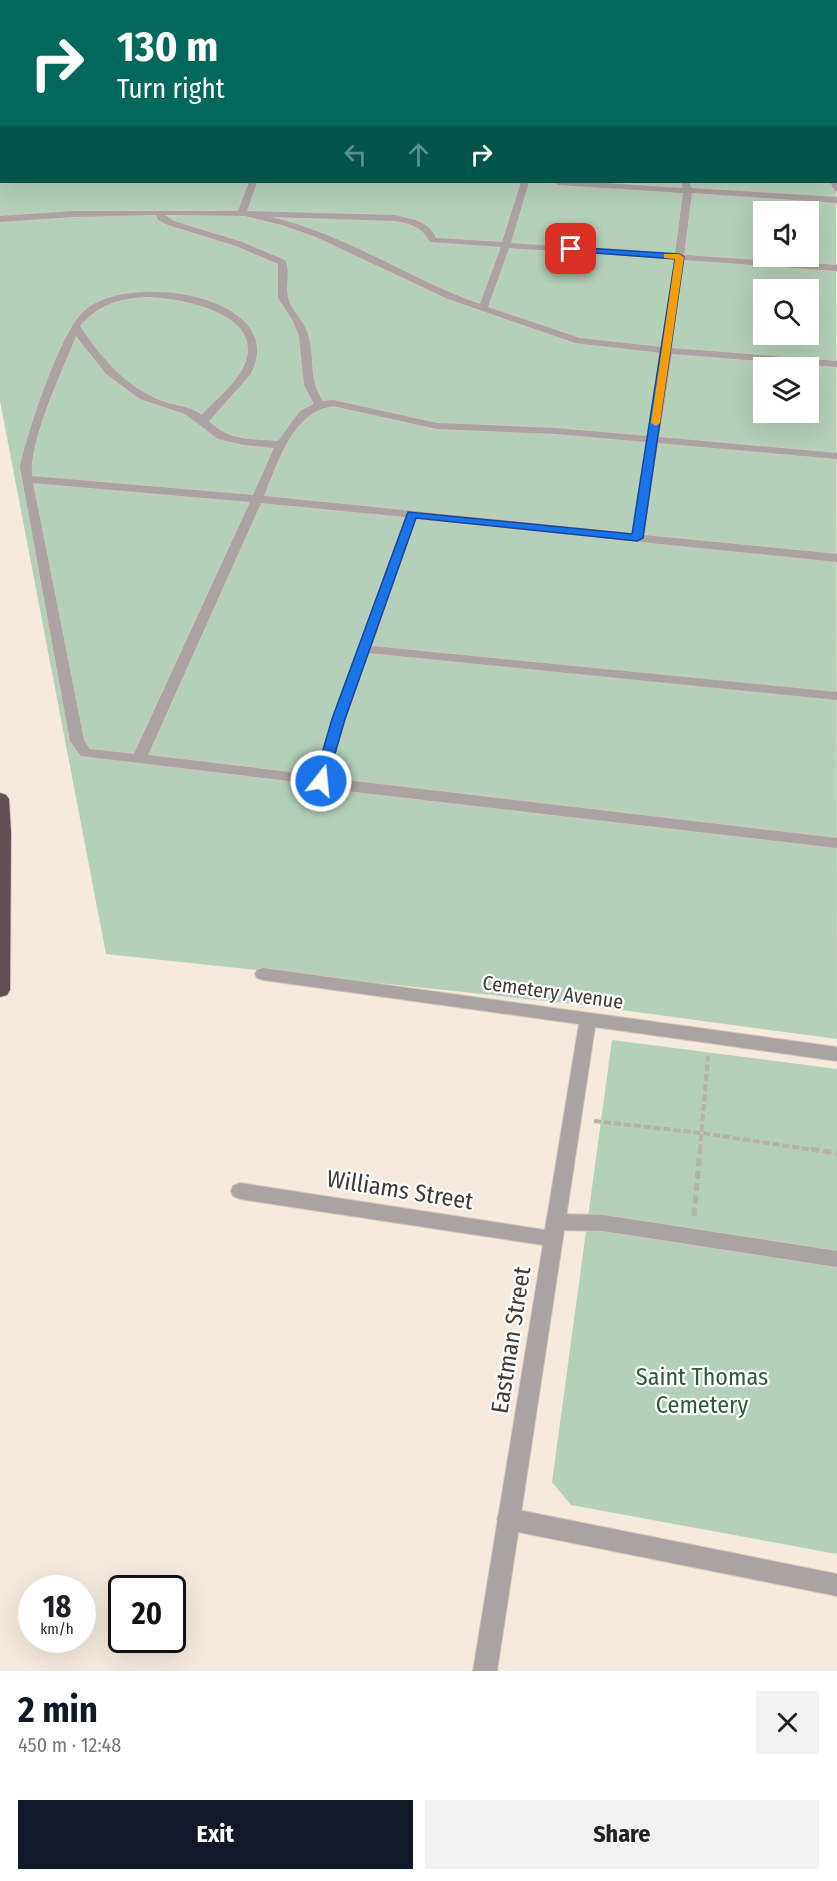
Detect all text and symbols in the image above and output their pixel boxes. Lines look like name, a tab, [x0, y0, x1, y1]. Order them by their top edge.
text: 130 m	[117, 22, 218, 72]
icon: right	[18, 24, 96, 102]
text: Turn right	[117, 73, 225, 105]
icon: left	[339, 138, 372, 171]
icon: ahead	[402, 138, 435, 171]
icon: right	[465, 138, 498, 171]
map controls	[753, 201, 819, 423]
button: sound	[753, 201, 819, 267]
pin	[545, 223, 596, 274]
icon: arrive	[554, 232, 587, 265]
button: search	[753, 279, 819, 345]
button: layers	[753, 357, 819, 423]
position arrow	[289, 749, 353, 813]
street label: Cemetery Avenue	[481, 970, 625, 1014]
street label: Williams Street	[325, 1165, 475, 1215]
street label: Eastman Street	[486, 1264, 536, 1415]
park label: Saint Thomas Cemetery	[636, 1363, 768, 1419]
speed limit sign: 20	[108, 1575, 186, 1653]
text: 18	[43, 1589, 71, 1625]
text: km/h	[40, 1620, 74, 1638]
text: 2 min	[18, 1688, 98, 1732]
button: close	[756, 1691, 819, 1754]
text: 450 m · 12:48	[18, 1733, 121, 1757]
button: Exit	[18, 1800, 413, 1869]
button: Share	[425, 1800, 819, 1869]

